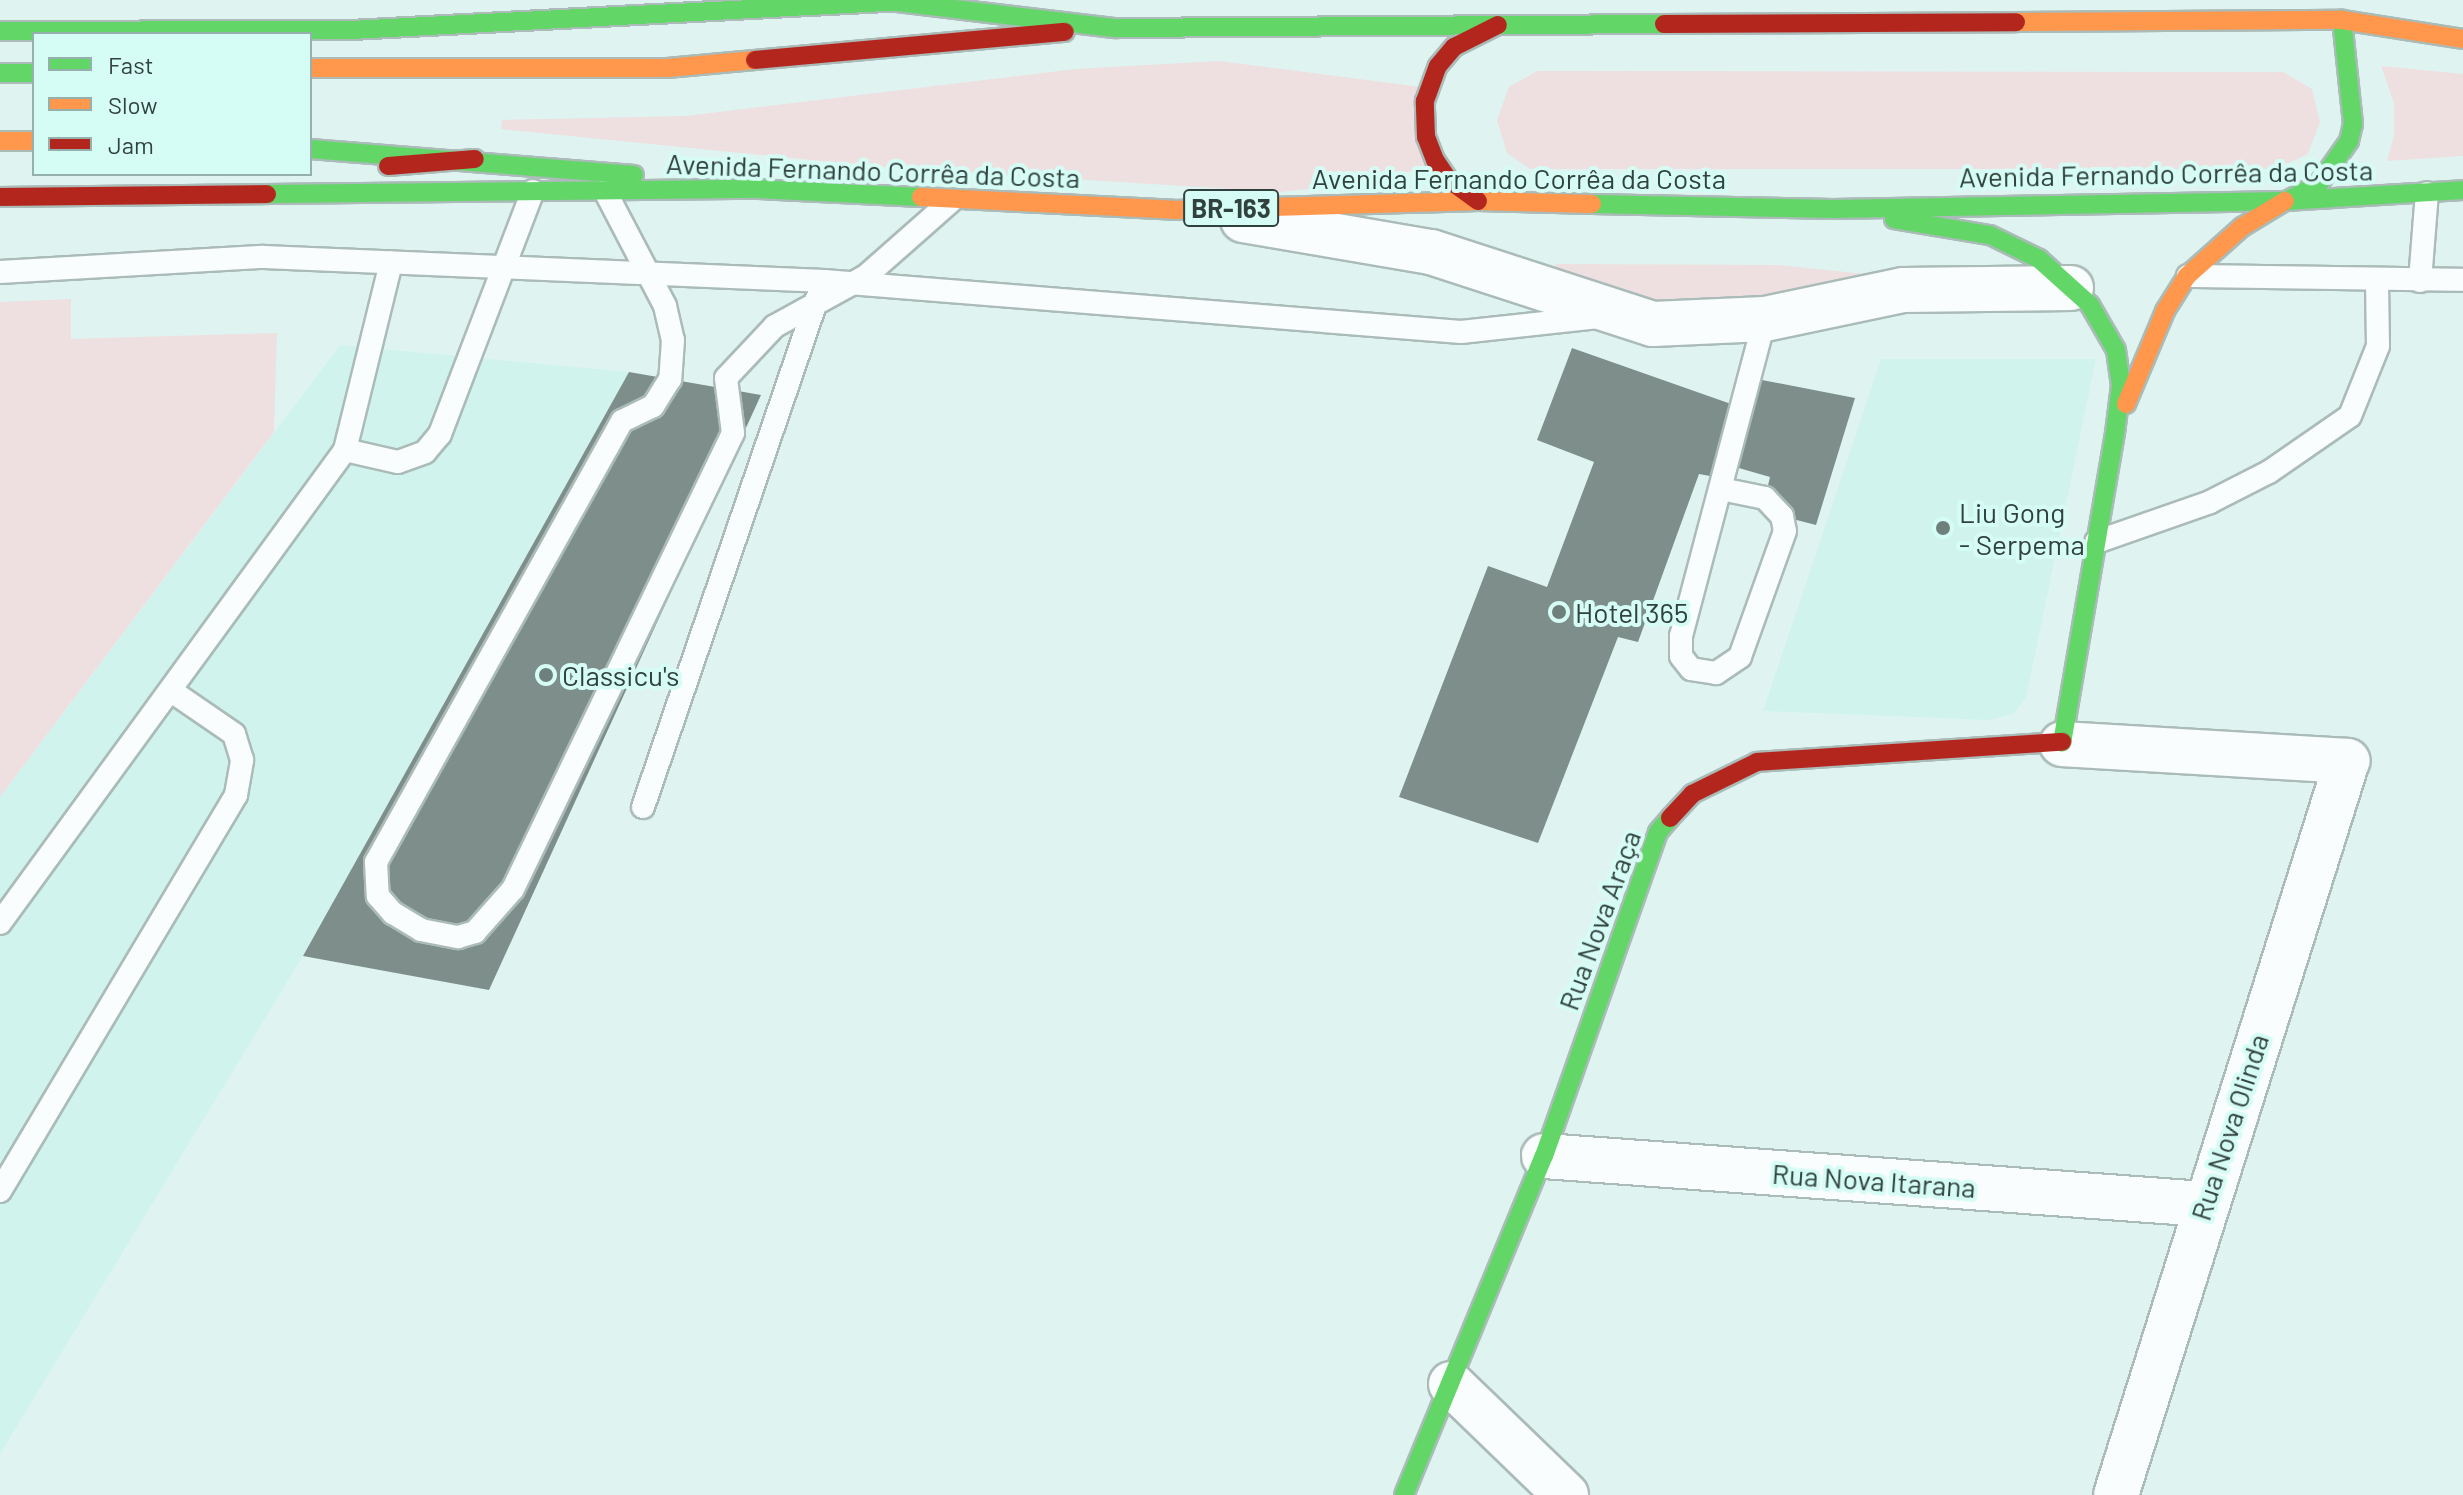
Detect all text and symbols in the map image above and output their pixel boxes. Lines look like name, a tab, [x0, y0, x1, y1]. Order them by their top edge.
legend	[32, 32, 312, 176]
text: Fast	[108, 50, 153, 79]
text: Slow	[108, 90, 157, 119]
text: Jam	[108, 130, 154, 159]
street label: Avenida Fernando Corrêa da Costa	[665, 146, 1081, 194]
street label: Avenida Fernando Corrêa da Costa	[1959, 153, 2373, 193]
street label: Avenida Fernando Corrêa da Costa	[1312, 161, 1726, 195]
road number: BR-163	[1183, 186, 1279, 230]
place label: Liu Gong - Serpema	[1959, 495, 2085, 561]
marker: Liu Gong - Serpema	[1934, 519, 1952, 537]
place label: Hotel 365	[1575, 595, 1688, 629]
marker: Hotel 365	[1550, 603, 1568, 621]
place label: Classicu's	[562, 658, 679, 692]
marker: Classicu's	[537, 666, 555, 684]
street label: Rua Nova Araça	[1551, 826, 1647, 1014]
street label: Rua Nova Olinda	[2183, 1030, 2275, 1224]
street label: Rua Nova Itarana	[1771, 1156, 1977, 1204]

